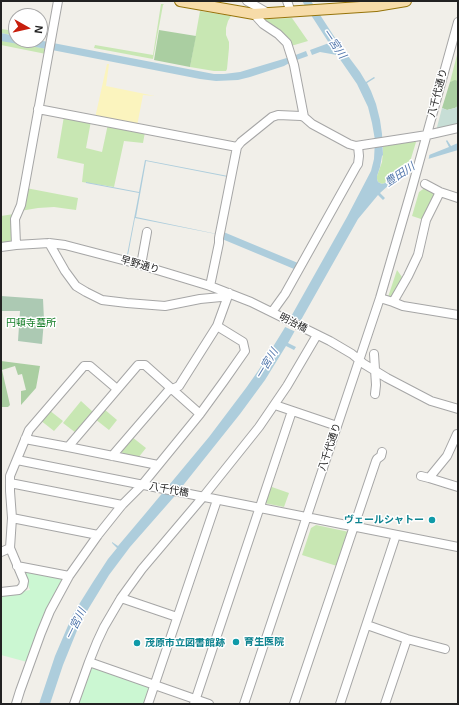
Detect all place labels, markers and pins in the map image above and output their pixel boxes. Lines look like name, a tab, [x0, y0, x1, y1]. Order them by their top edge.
place label: ヴェールシャトー	[344, 514, 424, 526]
marker: ヴェールシャトー	[427, 515, 437, 525]
place label: 育生医院	[244, 636, 284, 648]
place label: 茂原市立図書館跡	[145, 637, 225, 649]
marker: 育生医院	[231, 637, 241, 647]
marker: 茂原市立図書館跡	[132, 638, 142, 648]

